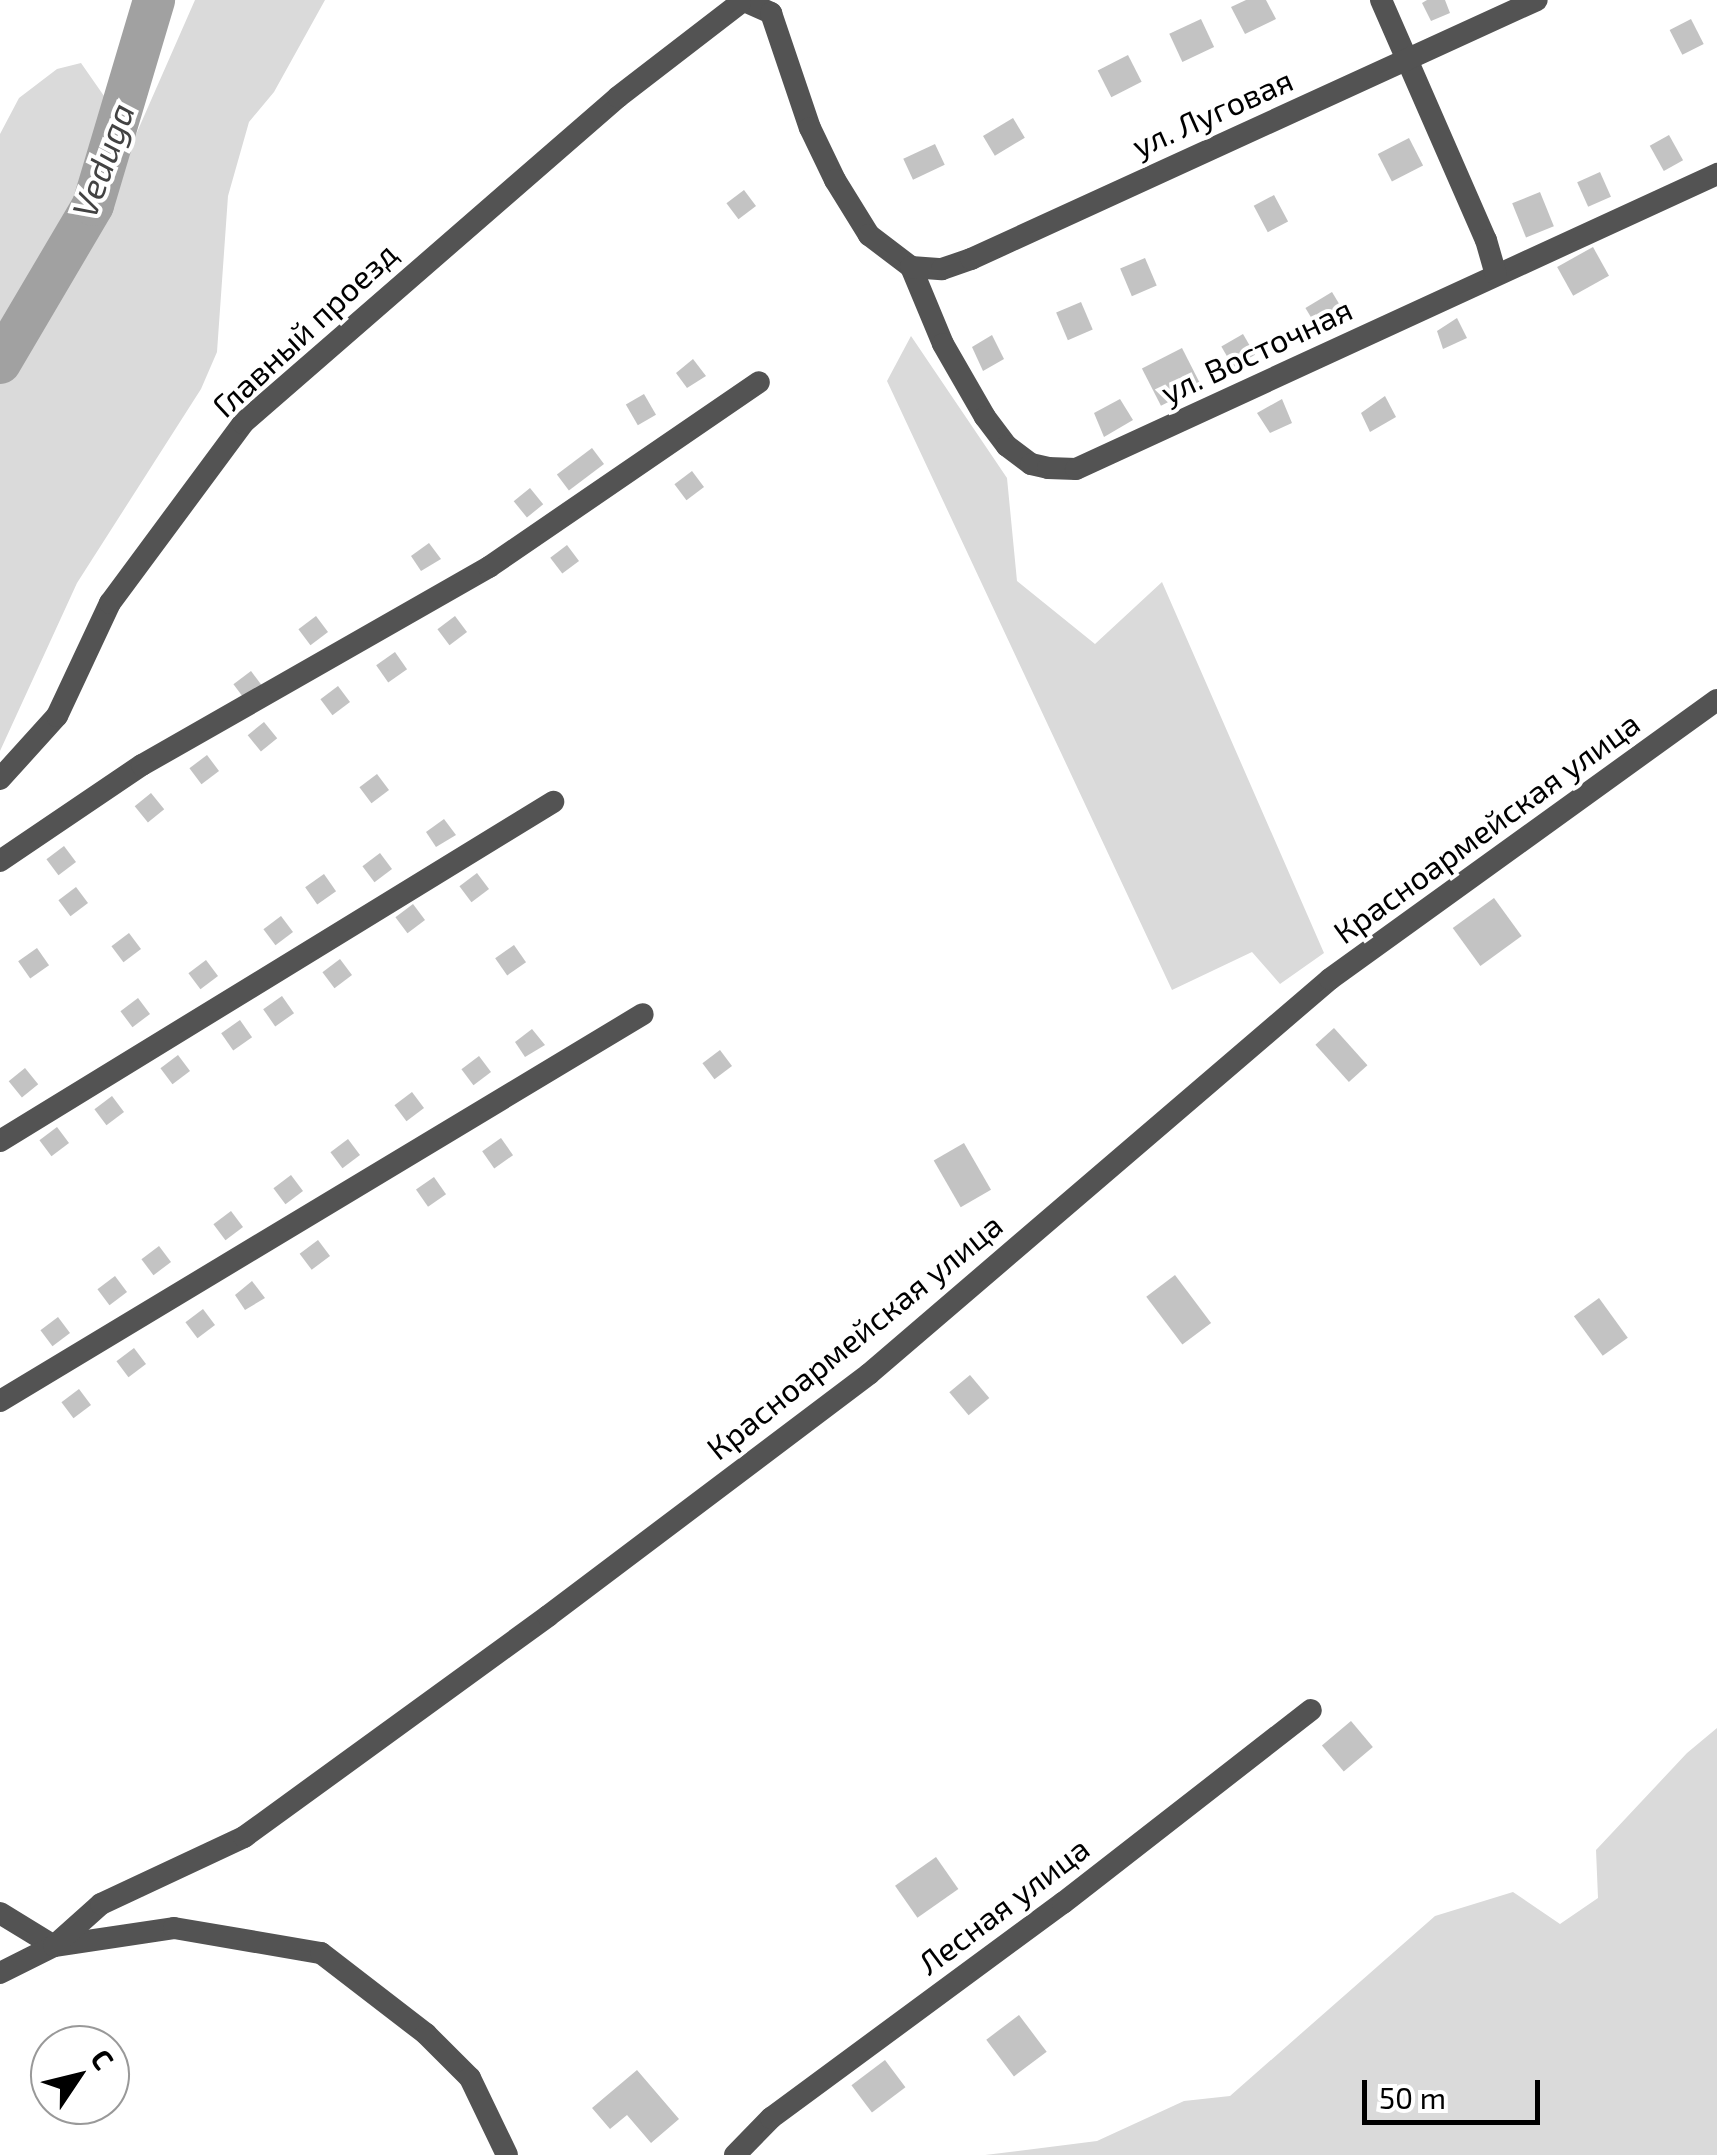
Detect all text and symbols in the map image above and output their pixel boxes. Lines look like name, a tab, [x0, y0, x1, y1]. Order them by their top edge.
street label: ул. Луговая	[1126, 60, 1298, 164]
water label: Veduga	[62, 97, 142, 223]
street label: Главный проезд	[204, 234, 404, 424]
street label: ул. Восточная	[1154, 289, 1358, 411]
street label: Красноармейская улица	[1326, 703, 1646, 951]
street label: Красноармейская улица	[699, 1205, 1009, 1467]
street label: Лесная улица	[910, 1828, 1096, 1982]
north arrow	[30, 2025, 130, 2125]
text: С	[84, 2042, 122, 2075]
scale bar	[1367, 2060, 1544, 2122]
text: 50 m	[1379, 2079, 1446, 2115]

